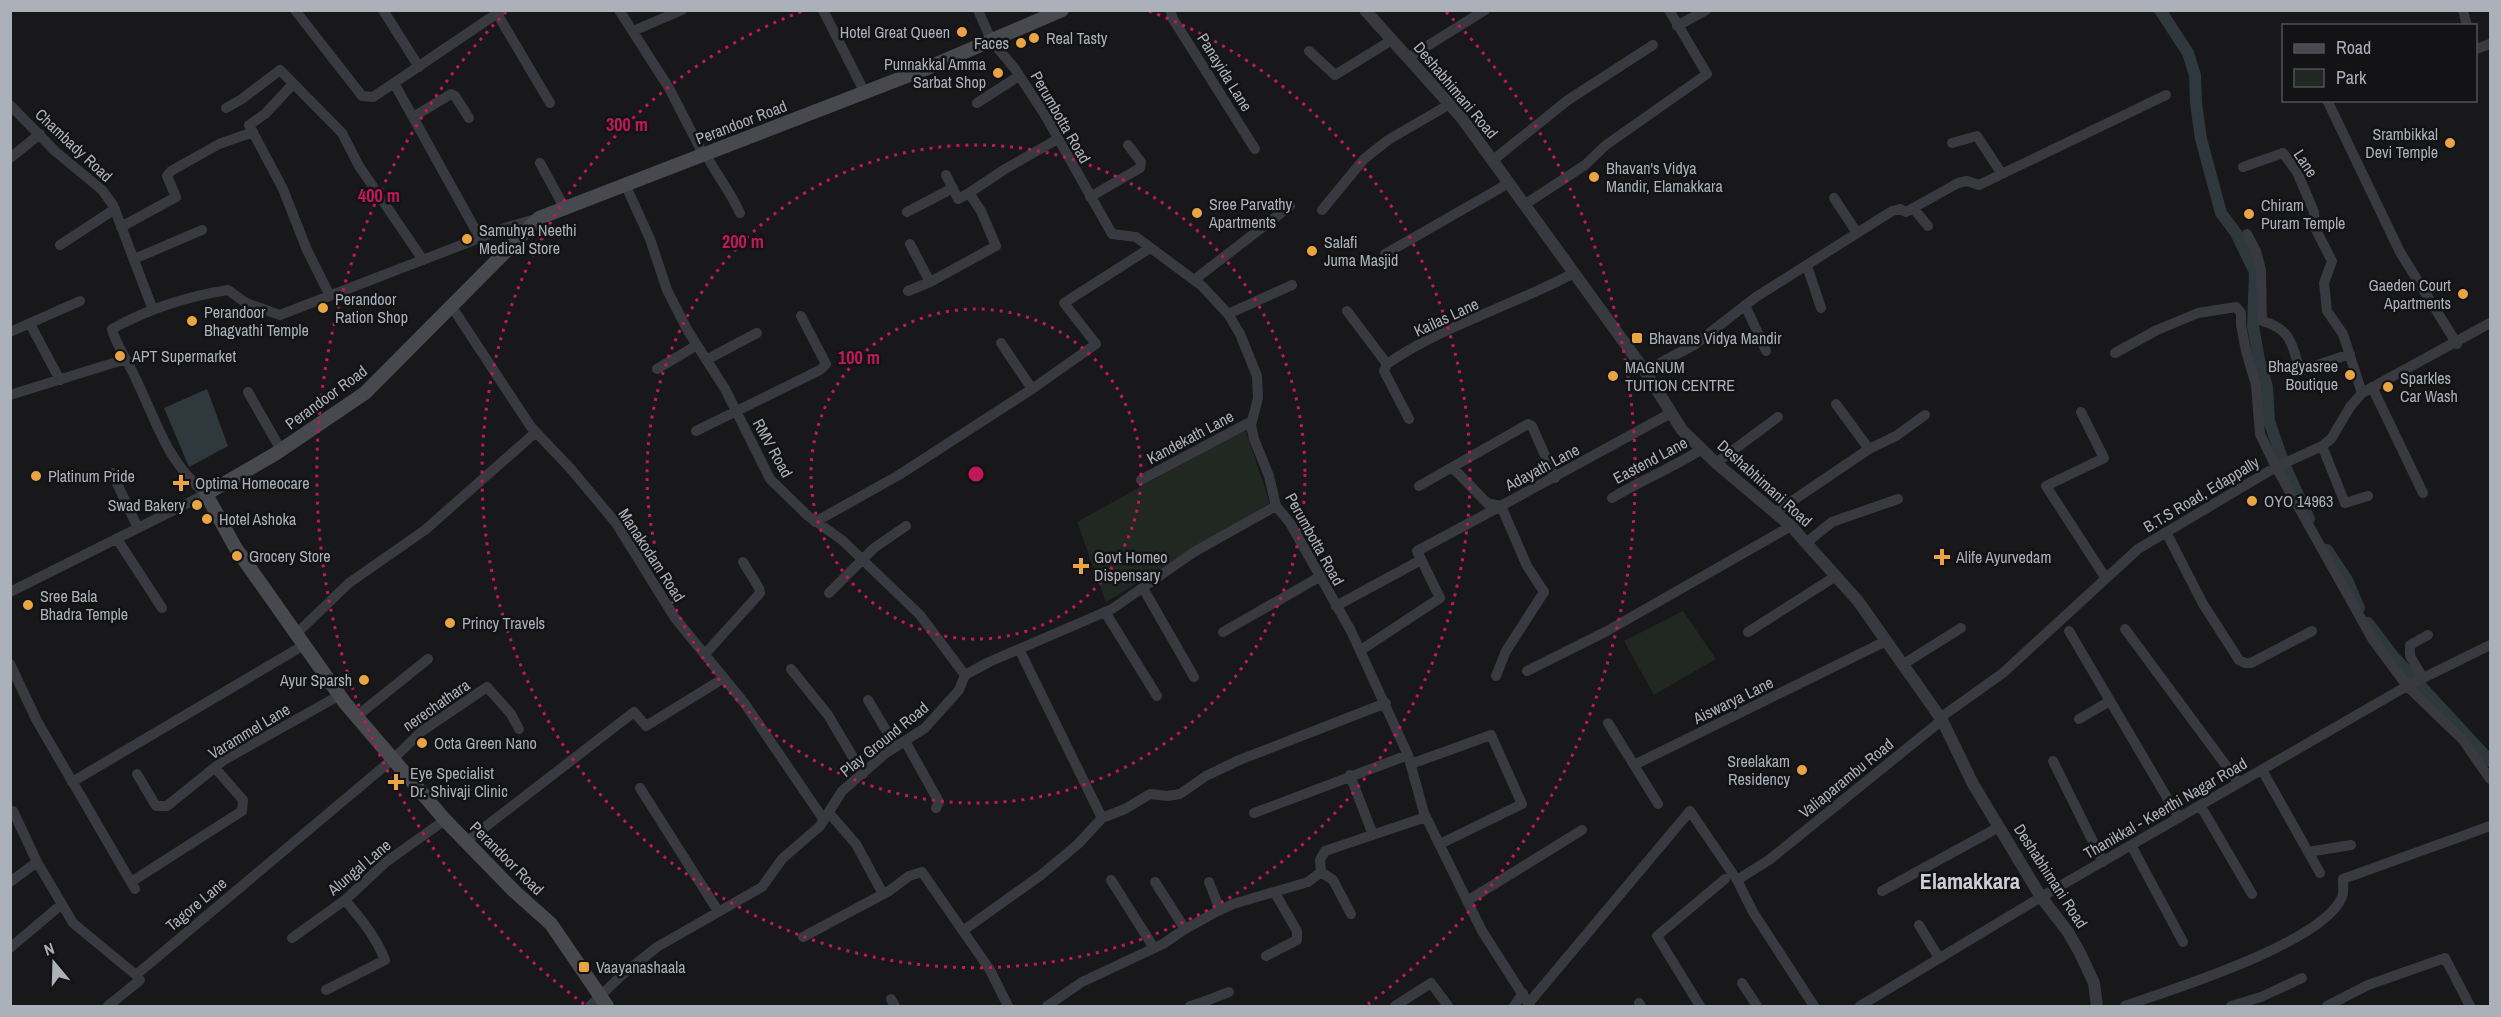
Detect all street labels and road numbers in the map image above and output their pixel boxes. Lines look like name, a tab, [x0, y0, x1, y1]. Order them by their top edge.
street label: Panayida Lane	[1192, 29, 1258, 115]
street label: Deshabhimani Road	[1409, 37, 1503, 143]
street label: Perumbotta Road	[1026, 67, 1096, 167]
street label: Perandoor Road	[692, 94, 790, 150]
street label: Chambady Road	[30, 103, 118, 187]
street label: Lane	[2289, 145, 2323, 181]
street label: Kailas Lane	[1410, 292, 1482, 342]
street label: Perandoor Road	[281, 360, 371, 434]
street label: Kandekath Lane	[1143, 405, 1237, 469]
street label: RMV Road	[748, 415, 798, 481]
street label: Eastend Lane	[1609, 431, 1691, 489]
street label: Deshabhimani Road	[1713, 435, 1817, 531]
street label: Adayath Lane	[1500, 438, 1583, 496]
street label: B.T.S Road, Edappally	[2139, 451, 2263, 537]
street label: Perumbotta Road	[1280, 489, 1350, 589]
street label: Manakodam Road	[614, 504, 690, 606]
street label: Aiswarya Lane	[1688, 671, 1777, 729]
street label: nerechathara	[398, 673, 475, 736]
street label: Play Ground Road	[835, 696, 933, 782]
street label: Varammel Lane	[204, 698, 294, 764]
street label: Valiaparambu Road	[1794, 733, 1898, 823]
street label: Thanikkal - Keerthi Nagar Road	[2079, 752, 2251, 864]
street label: Perandoor Road	[465, 816, 549, 900]
street label: Deshabhimani Road	[2009, 820, 2093, 932]
street label: Alungal Lane	[322, 834, 395, 901]
street label: Tagore Lane	[161, 872, 231, 936]

